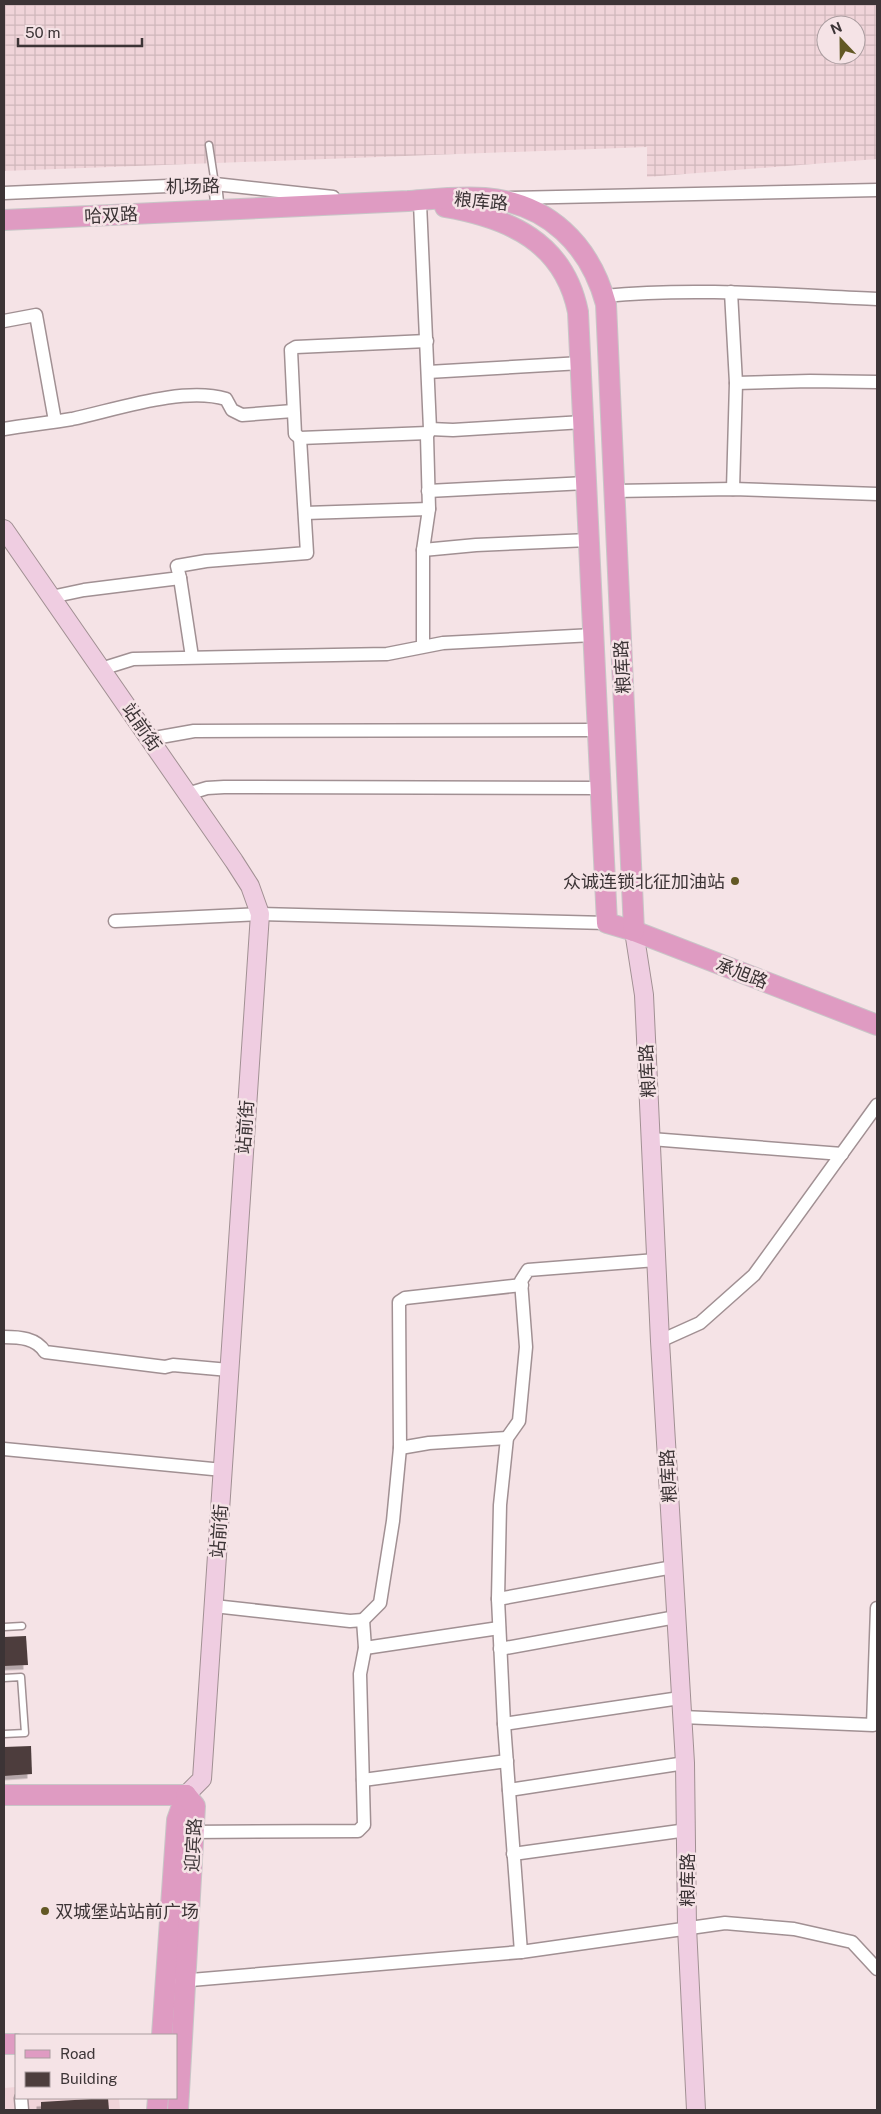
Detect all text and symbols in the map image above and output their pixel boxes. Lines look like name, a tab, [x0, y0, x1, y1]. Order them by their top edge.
scale bar	[18, 15, 141, 47]
north arrow	[816, 15, 866, 65]
text: N	[828, 18, 844, 37]
text: 50 m	[25, 24, 60, 41]
street label: 机场路	[166, 175, 220, 197]
street label: 粮库路	[453, 188, 509, 214]
street label: 哈双路	[83, 203, 139, 227]
street label: 粮库路	[610, 639, 634, 695]
street label: 站前街	[118, 699, 166, 755]
place label: 众诚连锁北征加油站	[563, 871, 725, 892]
marker: 众诚连锁北征加油站	[729, 875, 741, 887]
street label: 承旭路	[713, 954, 771, 992]
street label: 粮库路	[635, 1043, 659, 1099]
street label: 站前街	[233, 1099, 257, 1155]
street label: 粮库路	[656, 1448, 680, 1504]
street label: 站前街	[207, 1503, 231, 1559]
street label: 迎宾路	[181, 1817, 205, 1873]
street label: 粮库路	[677, 1853, 698, 1907]
place label: 双城堡站站前广场	[55, 1901, 199, 1922]
marker: 双城堡站站前广场	[39, 1905, 51, 1917]
legend	[15, 2034, 178, 2099]
text: Road	[60, 2045, 96, 2062]
text: Building	[60, 2070, 118, 2087]

